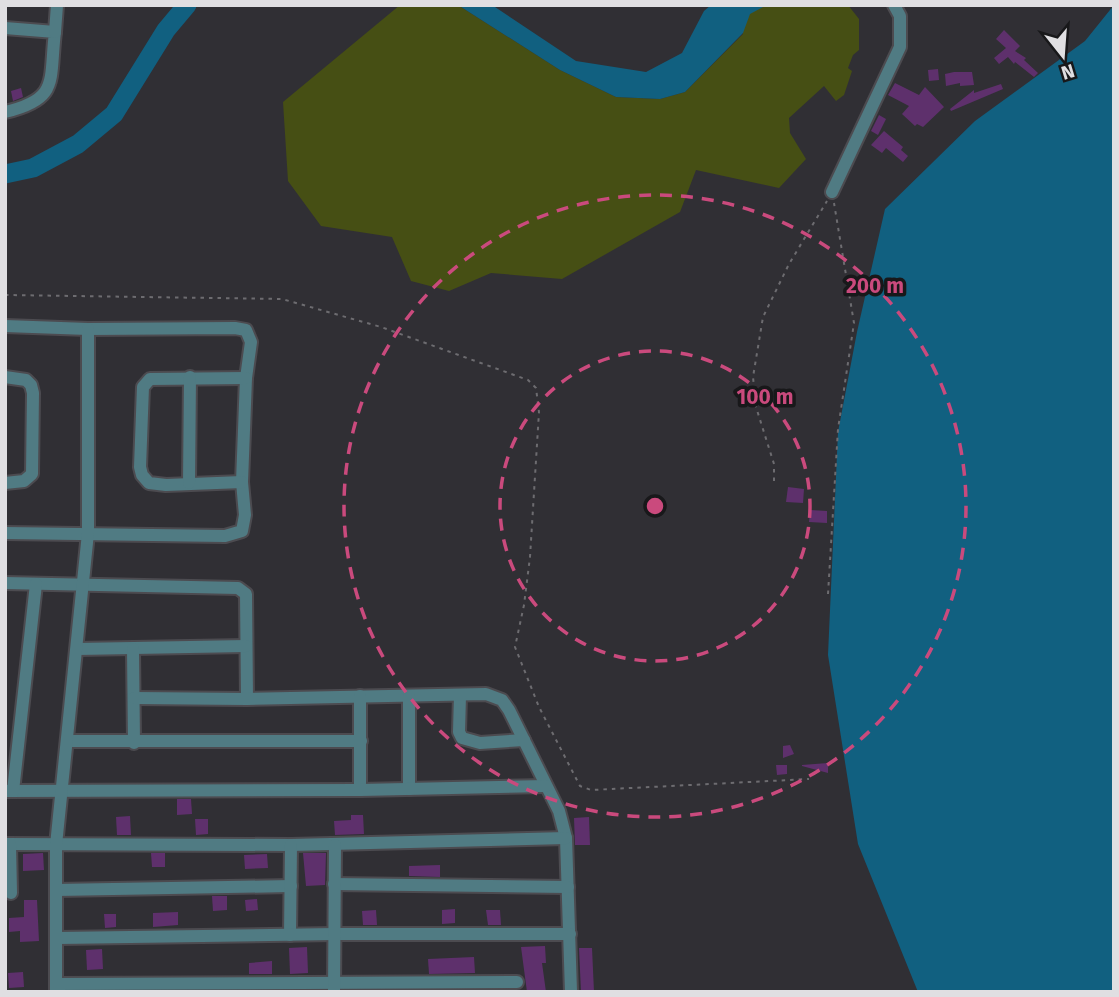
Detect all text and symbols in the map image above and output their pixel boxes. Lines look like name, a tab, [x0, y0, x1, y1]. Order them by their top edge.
north arrow	[1028, 21, 1098, 91]
text: N	[1058, 59, 1077, 85]
text: 200 m	[846, 273, 904, 299]
text: 100 m	[736, 384, 794, 410]
centre of rings	[643, 494, 667, 518]

